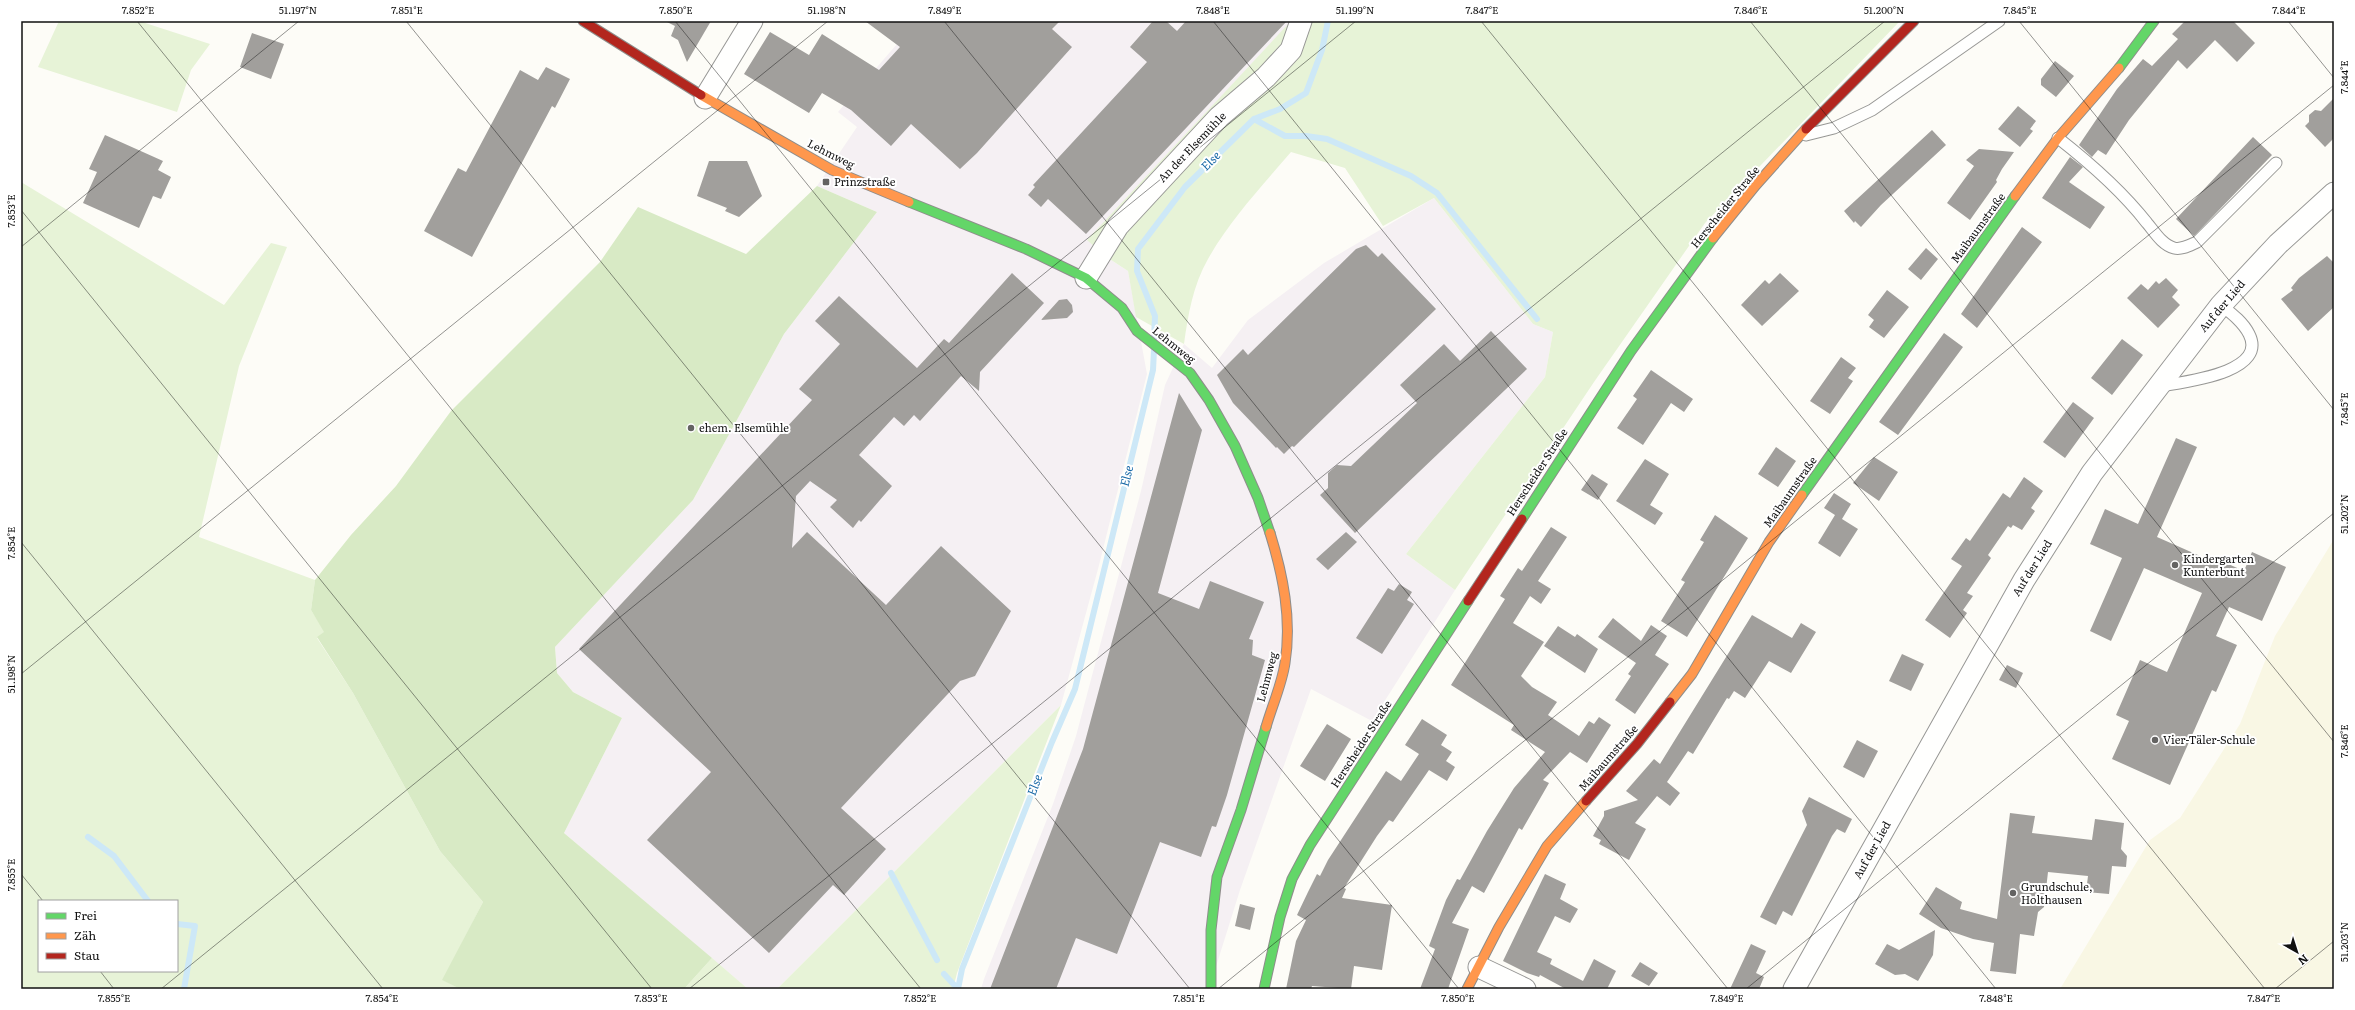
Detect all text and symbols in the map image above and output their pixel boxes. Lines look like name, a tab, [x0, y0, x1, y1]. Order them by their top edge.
text: 7.852°E	[122, 2, 154, 17]
text: 51.197°N	[279, 2, 317, 17]
text: 7.851°E	[391, 2, 423, 17]
text: 7.850°E	[659, 2, 693, 17]
text: 51.198°N	[808, 2, 846, 17]
text: 7.849°E	[928, 2, 962, 17]
text: 7.848°E	[1196, 2, 1230, 17]
text: 51.199°N	[1336, 2, 1374, 17]
text: 7.847°E	[1466, 2, 1498, 17]
text: 7.846°E	[1734, 2, 1768, 17]
text: 51.200°N	[1864, 2, 1904, 17]
text: 7.845°E	[2003, 2, 2037, 17]
text: 7.844°E	[2272, 2, 2306, 17]
text: 7.844°E	[2336, 60, 2351, 94]
street label: An der Elsemühle	[1155, 109, 1229, 185]
street label: Lehmweg	[805, 134, 859, 172]
water label: Else	[1198, 148, 1224, 174]
street label: Herscheider Straße	[1686, 162, 1763, 251]
place label: Prinzstraße	[834, 173, 896, 189]
marker: Prinzstraße	[821, 177, 831, 187]
street label: Maibaumstraße	[1946, 189, 2008, 266]
text: 7.853°E	[3, 194, 18, 228]
street label: Auf der Lied	[2195, 276, 2248, 335]
street label: Lehmweg	[1150, 322, 1200, 367]
text: 7.845°E	[2336, 392, 2351, 426]
place label: ehem. Elsemühle	[699, 419, 789, 435]
marker: ehem. Elsemühle	[686, 423, 696, 433]
street label: Herscheider Straße	[1502, 424, 1571, 518]
street label: Maibaumstraße	[1759, 452, 1820, 530]
water label: Else	[1115, 463, 1137, 488]
text: 51.202°N	[2336, 494, 2351, 534]
text: 7.854°E	[3, 527, 18, 559]
street label: Auf der Lied	[2007, 536, 2055, 599]
place label: Kindergarten Kunterbunt	[2183, 550, 2254, 579]
marker: Kindergarten Kunterbunt	[2170, 560, 2180, 570]
street label: Lehmweg	[1252, 649, 1281, 704]
text: 51.198°N	[3, 655, 18, 693]
street label: Herscheider Straße	[1326, 696, 1395, 790]
street label: Maibaumstraße	[1574, 720, 1641, 794]
text: 7.846°E	[2336, 724, 2351, 758]
place label: Vier-Täler-Schule	[2163, 731, 2256, 747]
marker: Vier-Täler-Schule	[2150, 735, 2160, 745]
water label: Else	[1022, 771, 1046, 798]
street label: Auf der Lied	[1849, 817, 1894, 881]
text: 7.855°E	[3, 859, 18, 891]
place label: Grundschule, Holthausen	[2021, 878, 2093, 907]
marker: Grundschule, Holthausen	[2008, 888, 2018, 898]
legend	[38, 900, 178, 972]
text: Frei	[74, 906, 97, 924]
text: 51.203°N	[2336, 922, 2351, 962]
text: Zäh	[74, 926, 96, 944]
north arrow	[2277, 932, 2317, 972]
text: Stau	[74, 946, 100, 964]
text: N	[2295, 951, 2313, 970]
text: 7.855°E	[98, 990, 130, 1005]
text: 7.854°E	[366, 990, 398, 1005]
text: 7.853°E	[634, 990, 668, 1005]
text: 7.852°E	[904, 990, 936, 1005]
text: 7.851°E	[1173, 990, 1205, 1005]
text: 7.850°E	[1441, 990, 1475, 1005]
text: 7.849°E	[1710, 990, 1744, 1005]
text: 7.848°E	[1979, 990, 2013, 1005]
text: 7.847°E	[2248, 990, 2280, 1005]

